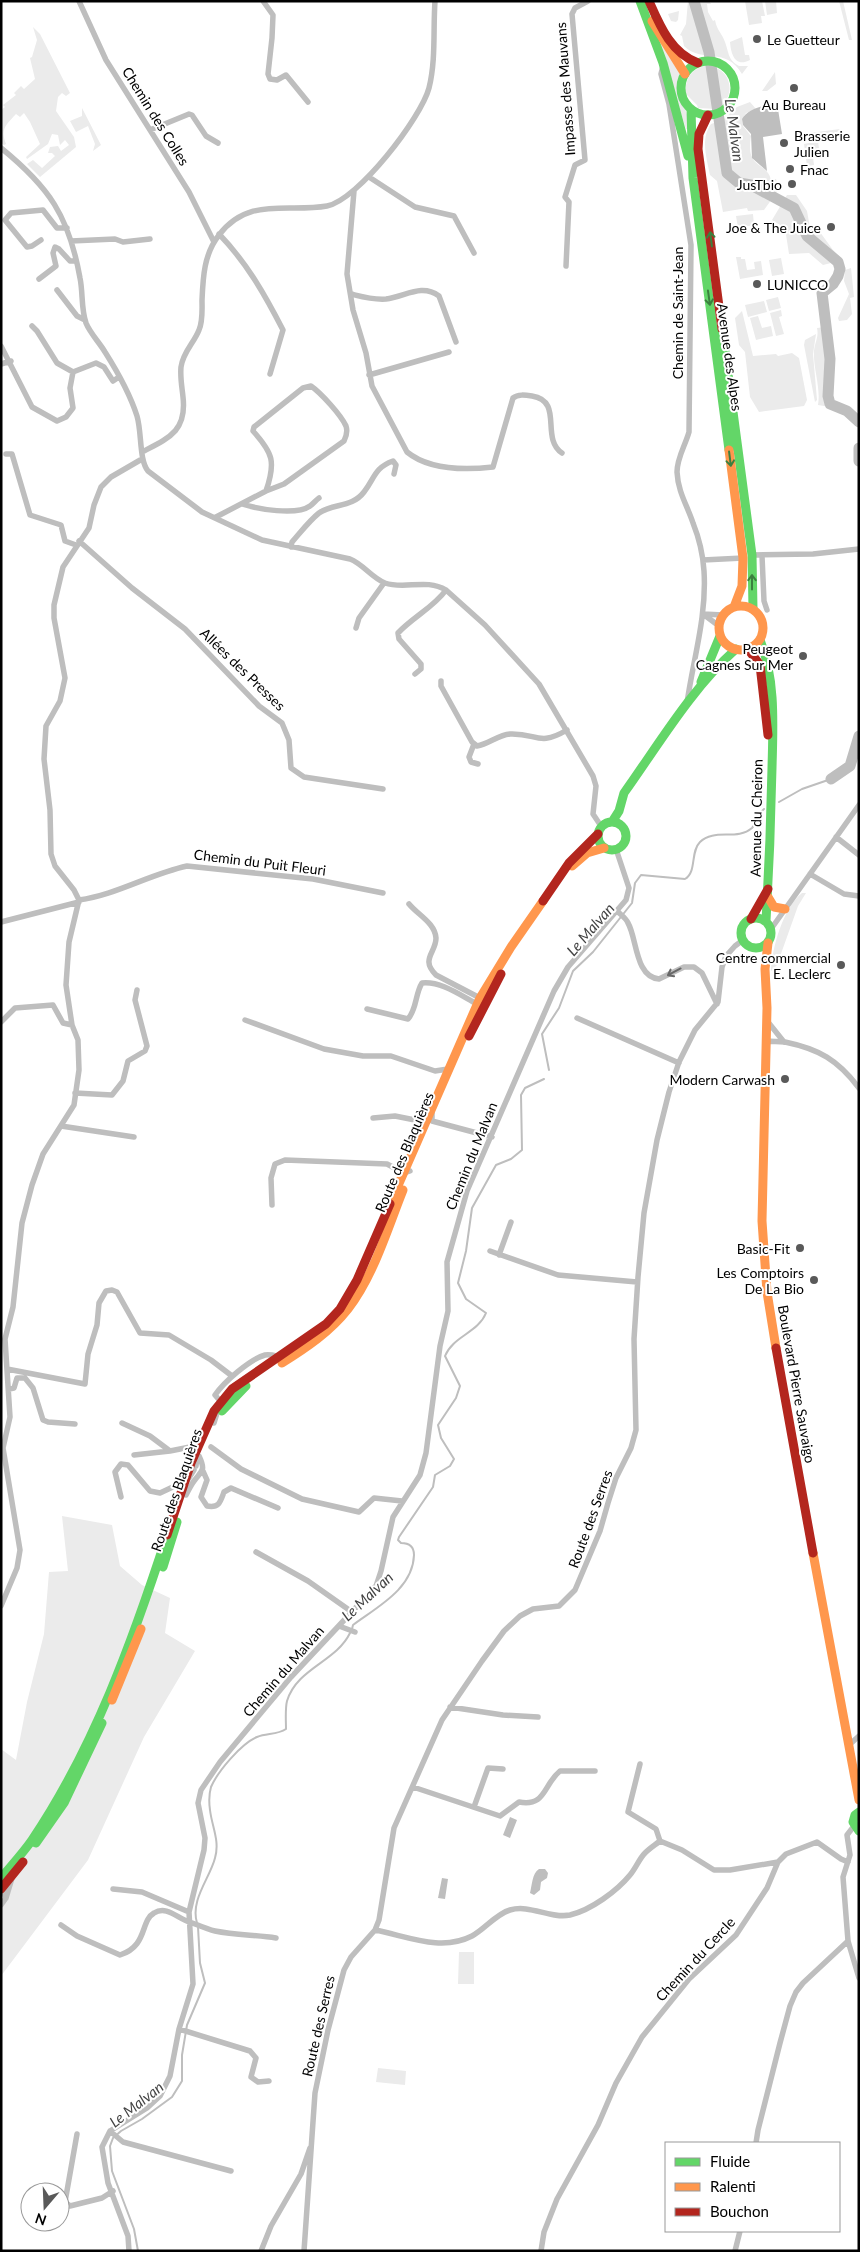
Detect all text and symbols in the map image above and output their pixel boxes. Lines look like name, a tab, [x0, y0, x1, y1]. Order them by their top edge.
street label: Impasse des Mauvans	[552, 22, 578, 156]
place label: Le Guetteur	[767, 31, 840, 48]
marker: Le Guetteur	[751, 33, 763, 45]
street label: Chemin des Colles	[119, 64, 193, 168]
marker: Au Bureau	[788, 82, 800, 94]
place label: Au Bureau	[762, 96, 826, 113]
water label: Le Malvan	[722, 97, 748, 163]
place label: Brasserie Julien	[794, 127, 850, 160]
marker: Brasserie Julien	[778, 137, 790, 149]
place label: Fnac	[800, 161, 829, 178]
marker: Fnac	[784, 163, 796, 175]
place label: JusTbio	[737, 176, 782, 193]
marker: JusTbio	[786, 178, 798, 190]
place label: Joe & The Juice	[726, 219, 821, 236]
marker: Joe & The Juice	[825, 221, 837, 233]
one-way arrow	[706, 232, 716, 248]
street label: Chemin de Saint-Jean	[669, 247, 686, 379]
place label: LUNICCO	[767, 276, 828, 293]
marker: LUNICCO	[751, 278, 763, 290]
one-way arrow	[704, 290, 714, 306]
street label: Avenue des Alpes	[714, 302, 746, 412]
one-way arrow	[725, 451, 735, 467]
one-way arrow	[747, 574, 757, 590]
street label: Allées des Presses	[197, 624, 289, 714]
place label: Peugeot Cagnes Sur Mer	[696, 640, 793, 673]
marker: Peugeot Cagnes Sur Mer	[797, 650, 809, 662]
street label: Avenue du Cheiron	[746, 759, 766, 877]
street label: Chemin du Puit Fleuri	[193, 845, 327, 879]
water label: Le Malvan	[562, 899, 618, 959]
place label: Centre commercial E. Leclerc	[716, 949, 831, 982]
marker: Centre commercial E. Leclerc	[835, 959, 847, 971]
one-way arrow	[666, 967, 681, 977]
place label: Modern Carwash	[669, 1071, 775, 1088]
marker: Modern Carwash	[779, 1073, 791, 1085]
street label: Route des Blaquières	[371, 1089, 437, 1215]
street label: Chemin du Malvan	[442, 1100, 500, 1212]
place label: Basic-Fit	[737, 1240, 790, 1257]
marker: Basic-Fit	[794, 1242, 806, 1254]
place label: Les Comptoirs De La Bio	[716, 1264, 804, 1297]
marker: Les Comptoirs De La Bio	[808, 1274, 820, 1286]
street label: Boulevard Pierre Sauvaigo	[775, 1304, 819, 1464]
street label: Route des Blaquières	[147, 1426, 205, 1554]
street label: Route des Serres	[564, 1468, 616, 1570]
water label: Le Malvan	[338, 1568, 396, 1624]
street label: Chemin du Malvan	[239, 1622, 327, 1720]
street label: Chemin du Cercle	[652, 1913, 738, 2005]
street label: Route des Serres	[298, 1974, 338, 2078]
water label: Le Malvan	[105, 2077, 167, 2131]
legend	[665, 2142, 840, 2232]
text: Fluide	[710, 2152, 750, 2170]
text: Ralenti	[710, 2177, 756, 2195]
north arrow	[20, 2182, 70, 2232]
text: Bouchon	[710, 2202, 769, 2220]
text: N	[33, 2210, 48, 2230]

